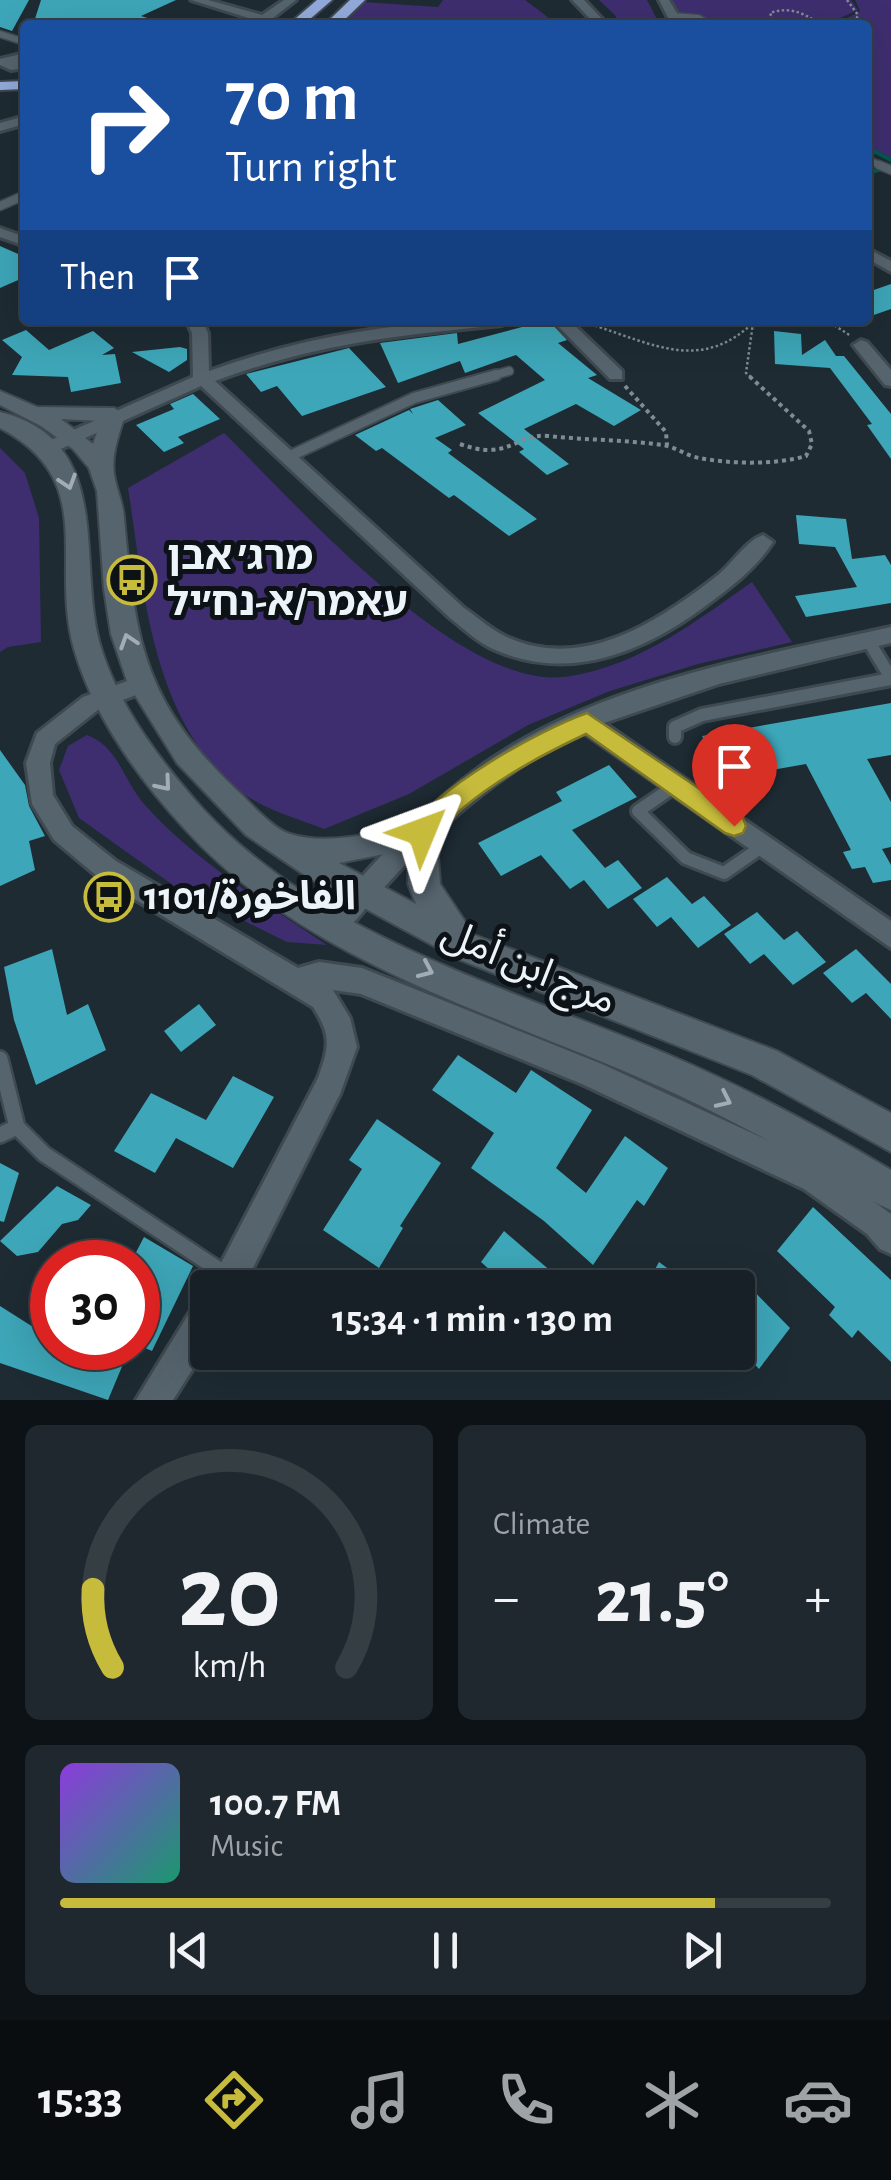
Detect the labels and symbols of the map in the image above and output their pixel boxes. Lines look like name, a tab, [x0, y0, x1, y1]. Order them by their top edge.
one-way arrow	[56, 473, 77, 490]
place label: מרג׳ אבן עאמר/א-נח׳יל	[167, 537, 408, 623]
bus stop icon: מרג׳ אבן עאמר/א-נח׳יל	[106, 554, 158, 606]
one-way arrow	[119, 633, 139, 650]
pin	[692, 724, 777, 827]
one-way arrow	[152, 773, 170, 791]
position arrow	[370, 780, 474, 884]
bus stop icon: الفاخورة/1101	[83, 871, 135, 923]
place label: الفاخورة/1101	[144, 877, 356, 919]
street label: مرج ابن أمل	[433, 907, 624, 1029]
one-way arrow	[416, 958, 434, 978]
one-way arrow	[714, 1087, 732, 1107]
speed limit sign: 30	[30, 1240, 160, 1370]

